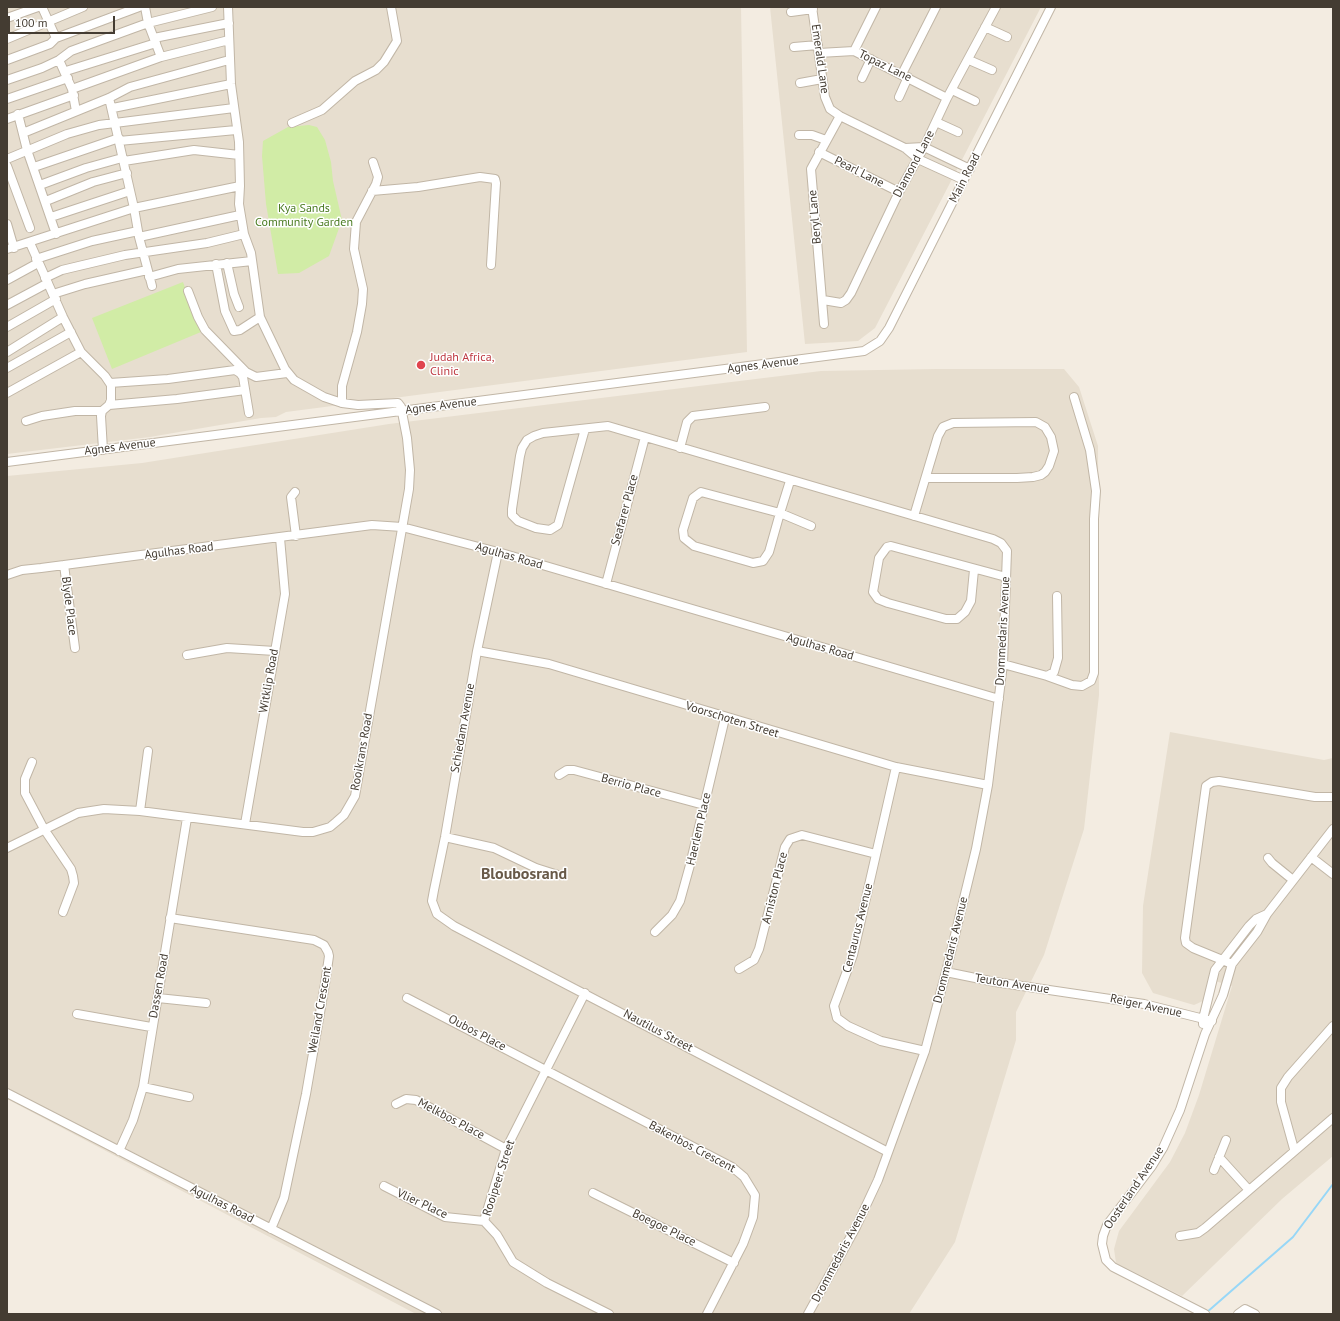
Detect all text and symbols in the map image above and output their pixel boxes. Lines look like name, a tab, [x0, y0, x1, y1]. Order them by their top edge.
scale bar	[10, 8, 117, 34]
text: 100 m	[15, 15, 48, 30]
street label: Emerald Lane	[808, 23, 832, 95]
street label: Topaz Lane	[856, 47, 914, 85]
street label: Diamond Lane	[890, 128, 938, 200]
street label: Main Road	[946, 151, 984, 205]
street label: Pearl Lane	[832, 153, 886, 191]
street label: Beryl Lane	[805, 189, 825, 245]
park label: Kya Sands Community Garden	[255, 202, 353, 230]
place label: Judah Africa, Clinic	[430, 351, 494, 379]
street label: Agnes Avenue	[727, 353, 799, 377]
marker: Judah Africa, Clinic	[415, 359, 427, 371]
street label: Agnes Avenue	[405, 394, 477, 418]
street label: Agnes Avenue	[84, 435, 156, 459]
street label: Seafarer Place	[609, 473, 641, 547]
street label: Agulhas Road	[144, 540, 214, 562]
street label: Agulhas Road	[474, 540, 544, 572]
street label: Blyde Place	[58, 576, 80, 636]
street label: Drommedaris Avenue	[993, 576, 1013, 686]
street label: Agulhas Road	[785, 631, 855, 663]
street label: Witklip Road	[256, 648, 282, 714]
street label: Schiedam Avenue	[448, 682, 478, 774]
street label: Voorschoten Street	[684, 699, 780, 741]
street label: Rooikrans Road	[348, 712, 376, 792]
street label: Berrio Place	[599, 771, 663, 801]
street label: Haerlem Place	[684, 791, 714, 867]
street label: Arniston Place	[759, 851, 791, 925]
district label: Bloubosrand	[481, 864, 567, 884]
street label: Centaurus Avenue	[840, 882, 876, 974]
street label: Drommedaris Avenue	[931, 895, 971, 1005]
street label: Dassen Road	[146, 953, 172, 1019]
street label: Weiland Crescent	[305, 965, 335, 1055]
street label: Teuton Avenue	[974, 971, 1050, 997]
street label: Reiger Avenue	[1109, 991, 1183, 1021]
street label: Nautilus Street	[621, 1007, 695, 1055]
street label: Oubos Place	[446, 1012, 508, 1054]
street label: Melkbos Place	[415, 1095, 487, 1143]
street label: Bakenbos Crescent	[646, 1118, 738, 1176]
street label: Rooipeer Street	[480, 1138, 518, 1218]
street label: Oosterland Avenue	[1101, 1144, 1167, 1232]
street label: Agulhas Road	[188, 1182, 256, 1226]
street label: Vlier Place	[394, 1186, 450, 1222]
street label: Drommedaris Avenue	[809, 1201, 873, 1305]
street label: Boegoe Place	[630, 1206, 698, 1250]

